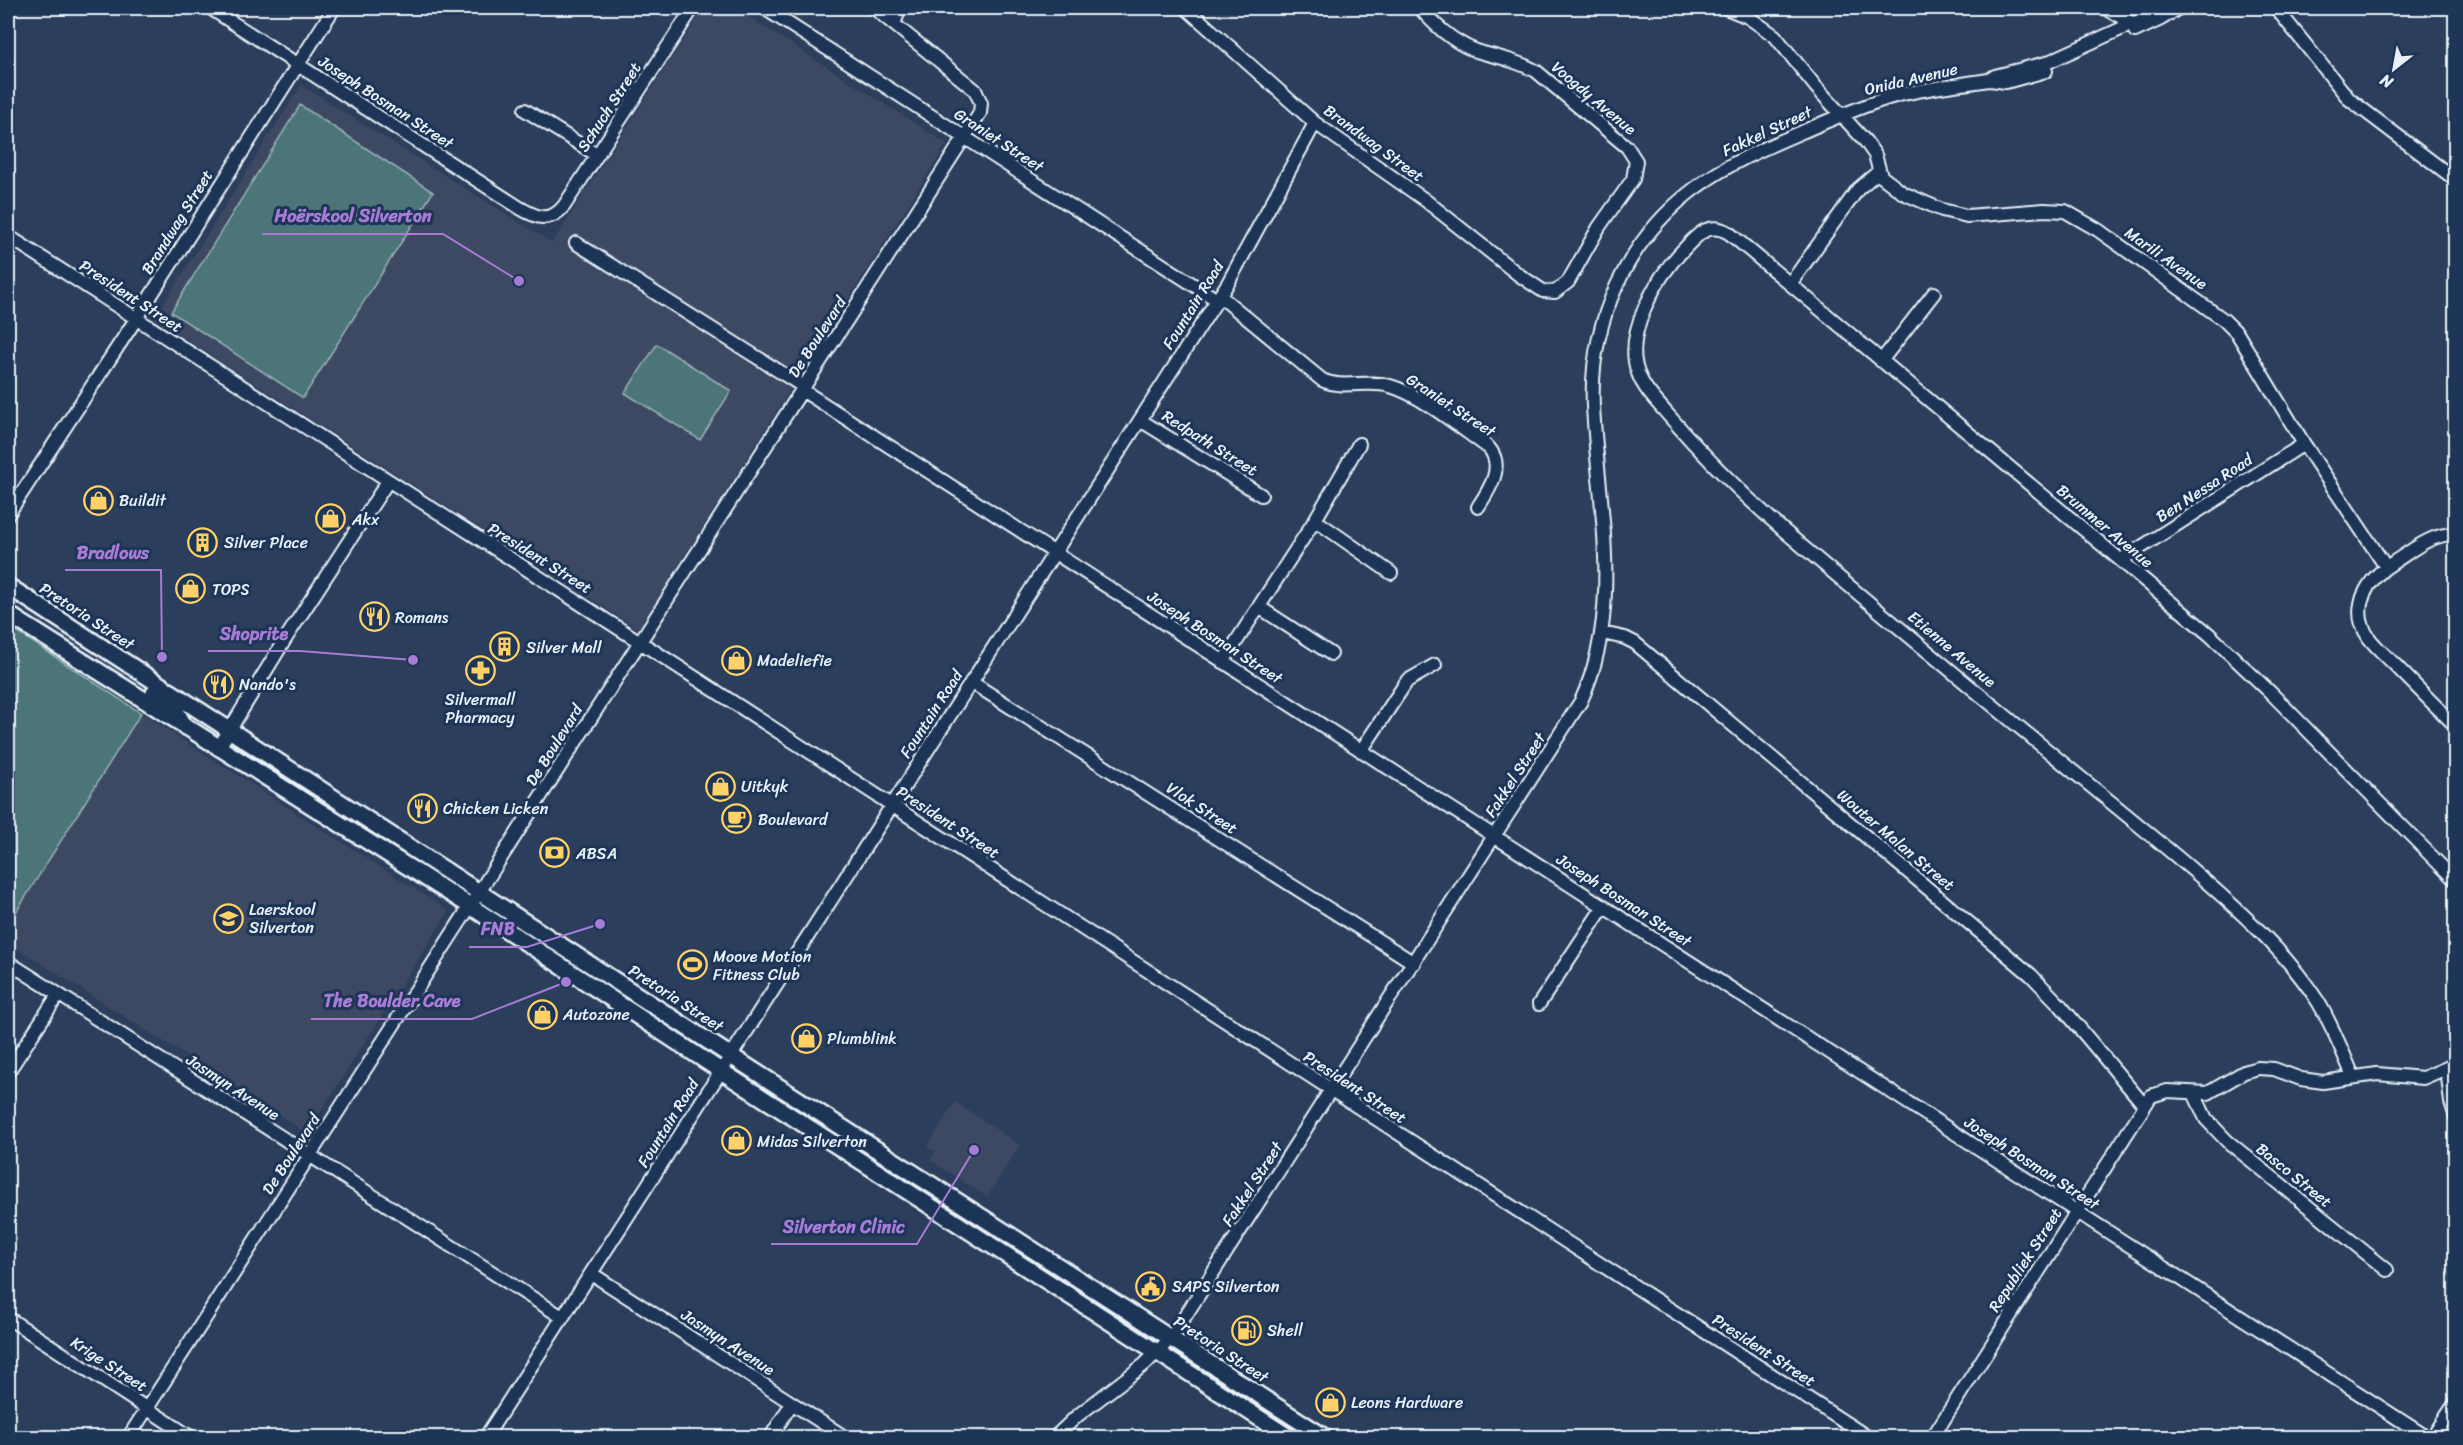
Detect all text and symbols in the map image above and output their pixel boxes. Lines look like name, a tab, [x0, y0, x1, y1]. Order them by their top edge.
north arrow	[2364, 39, 2424, 99]
street label: Joseph Bosman Street	[312, 47, 460, 157]
street label: Voogdy Avenue	[1545, 53, 1644, 143]
street label: Onida Avenue	[1861, 54, 1961, 104]
street label: Schuch Street	[569, 56, 649, 158]
text: N	[2374, 66, 2400, 97]
street label: Brandwag Street	[1317, 96, 1431, 190]
street label: Fakkel Street	[1717, 97, 1817, 165]
street label: Graniet Street	[948, 100, 1050, 180]
street label: Brandwag Street	[133, 164, 221, 280]
callout: Hoërskool Silverton	[262, 198, 443, 234]
text: Hoërskool Silverton	[273, 200, 432, 232]
street label: Marili Avenue	[2118, 219, 2214, 298]
street label: President Street	[73, 252, 189, 340]
street label: Fountain Road	[1154, 253, 1233, 355]
street label: De Boulevard	[780, 289, 855, 384]
street label: Graniet Street	[1400, 365, 1502, 445]
street label: Redpath Street	[1156, 402, 1264, 484]
street label: Ben Nessa Road	[2150, 445, 2260, 530]
street label: Brummer Avenue	[2050, 476, 2160, 576]
shop icon: Buildit	[82, 484, 114, 516]
place label: Buildit	[119, 486, 166, 515]
shop icon: Akx	[315, 503, 347, 535]
place label: Akx	[351, 505, 380, 534]
street label: President Street	[482, 514, 598, 602]
building icon: Silver Place	[187, 526, 219, 558]
place label: Silver Place	[224, 528, 308, 557]
callout: Bradlows	[65, 534, 161, 570]
text: Bradlows	[77, 537, 150, 569]
shop icon: TOPS	[175, 573, 207, 605]
street label: Pretoria Street	[33, 574, 141, 658]
place label: TOPS	[212, 575, 250, 604]
street label: Joseph Bosman Street	[1141, 582, 1289, 692]
restaurant icon: Romans	[358, 601, 390, 633]
place label: Romans	[395, 603, 449, 632]
street label: Etienne Avenue	[1901, 603, 2003, 695]
callout: Shoprite	[208, 615, 300, 651]
text: Shoprite	[219, 618, 288, 650]
building icon: Silver Mall	[489, 631, 521, 663]
place label: Silver Mall	[526, 633, 602, 662]
shop icon: Madeliefie	[720, 644, 752, 676]
place label: Madeliefie	[757, 646, 832, 675]
pharmacy icon: Silvermall Pharmacy	[464, 655, 496, 687]
street label: Fountain Road	[891, 663, 971, 764]
restaurant icon: Nando's	[202, 668, 234, 700]
place label: Nando's	[239, 670, 296, 699]
place label: Silvermall Pharmacy	[445, 685, 516, 732]
street label: De Boulevard	[517, 697, 592, 792]
street label: Fakkel Street	[1477, 726, 1554, 823]
shop icon: Uitkyk	[704, 770, 736, 802]
place label: Uitkyk	[741, 772, 789, 801]
street label: Vlok Street	[1160, 774, 1244, 842]
street label: President Street	[890, 778, 1006, 866]
street label: Wouter Malan Street	[1830, 781, 1962, 899]
restaurant icon: Chicken Licken	[406, 792, 438, 824]
place label: Chicken Licken	[443, 794, 549, 823]
cafe icon: Boulevard	[721, 803, 753, 835]
place label: Boulevard	[758, 805, 829, 834]
bank icon: ABSA	[539, 837, 571, 869]
place label: ABSA	[575, 839, 617, 868]
street label: Joseph Bosman Street	[1550, 845, 1698, 955]
place label: Laerskool Silverton	[249, 895, 316, 942]
school or university icon: Laerskool Silverton	[212, 902, 244, 934]
callout: FNB	[469, 911, 527, 947]
text: FNB	[480, 913, 515, 945]
place label: Moove Motion Fitness Club	[713, 942, 812, 989]
sports icon: Moove Motion Fitness Club	[676, 949, 708, 981]
street label: Pretoria Street	[622, 956, 730, 1040]
callout: The Boulder Cave	[311, 983, 472, 1019]
text: The Boulder Cave	[324, 985, 461, 1017]
shop icon: Autozone	[526, 998, 558, 1030]
place label: Autozone	[562, 1000, 630, 1029]
shop icon: Plumblink	[790, 1022, 822, 1054]
place label: Plumblink	[827, 1024, 897, 1053]
street label: President Street	[1297, 1043, 1413, 1131]
street label: Jasmyn Avenue	[179, 1045, 286, 1129]
street label: Fountain Road	[629, 1071, 708, 1173]
street label: De Boulevard	[254, 1106, 329, 1201]
street label: Joseph Bosman Street	[1958, 1108, 2106, 1218]
shop icon: Midas Silverton	[720, 1125, 752, 1157]
place label: Midas Silverton	[757, 1127, 867, 1156]
street label: Fakkel Street	[1214, 1135, 1291, 1232]
street label: Basco Street	[2249, 1135, 2339, 1215]
street label: Republiek Street	[1980, 1202, 2070, 1318]
callout: Silverton Clinic	[771, 1208, 917, 1244]
text: Silverton Clinic	[782, 1211, 905, 1243]
public building icon: SAPS Silverton	[1135, 1270, 1167, 1302]
place label: SAPS Silverton	[1172, 1272, 1280, 1301]
street label: Jasmyn Avenue	[674, 1300, 781, 1384]
street label: President Street	[1706, 1306, 1822, 1394]
street label: Pretoria Street	[1167, 1307, 1275, 1391]
fuel station icon: Shell	[1230, 1314, 1262, 1346]
place label: Shell	[1267, 1316, 1303, 1345]
street label: Krige Street	[65, 1328, 153, 1400]
shop icon: Leons Hardware	[1314, 1386, 1346, 1418]
place label: Leons Hardware	[1351, 1388, 1463, 1417]

